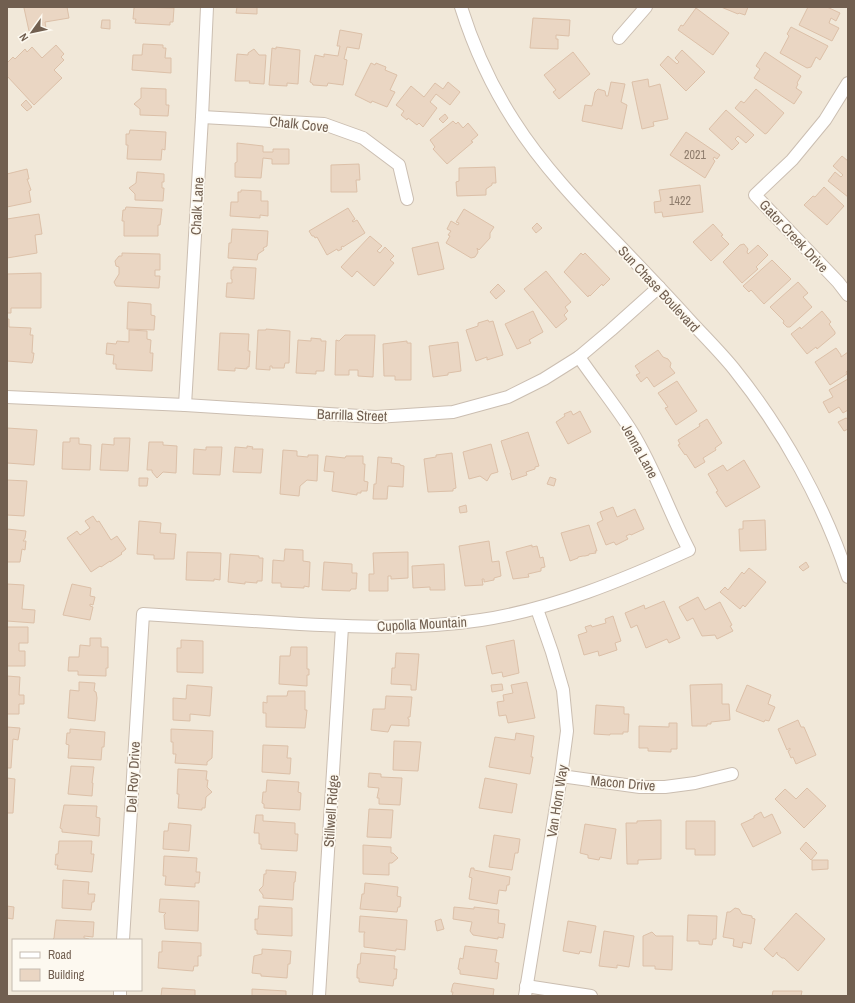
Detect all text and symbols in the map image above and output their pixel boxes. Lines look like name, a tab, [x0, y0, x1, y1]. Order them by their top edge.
north arrow	[12, 12, 52, 52]
text: N	[16, 31, 31, 44]
street label: Chalk Cove	[269, 112, 329, 136]
house number: 2021	[684, 147, 706, 163]
street label: Chalk Lane	[186, 177, 208, 235]
house number: 1422	[669, 193, 691, 209]
street label: Gator Creek Drive	[756, 196, 832, 276]
street label: Sun Chase Boulevard	[614, 242, 704, 336]
street label: Barrilla Street	[317, 405, 387, 425]
street label: Jenna Lane	[618, 420, 662, 482]
street label: Cupolla Mountain	[377, 613, 467, 635]
street label: Del Roy Drive	[122, 741, 144, 813]
street label: Van Horn Way	[542, 763, 572, 839]
street label: Macon Drive	[590, 771, 656, 795]
street label: Stillwell Ridge	[319, 774, 343, 848]
legend	[12, 939, 142, 991]
text: Road	[48, 947, 72, 963]
text: Building	[48, 967, 85, 983]

